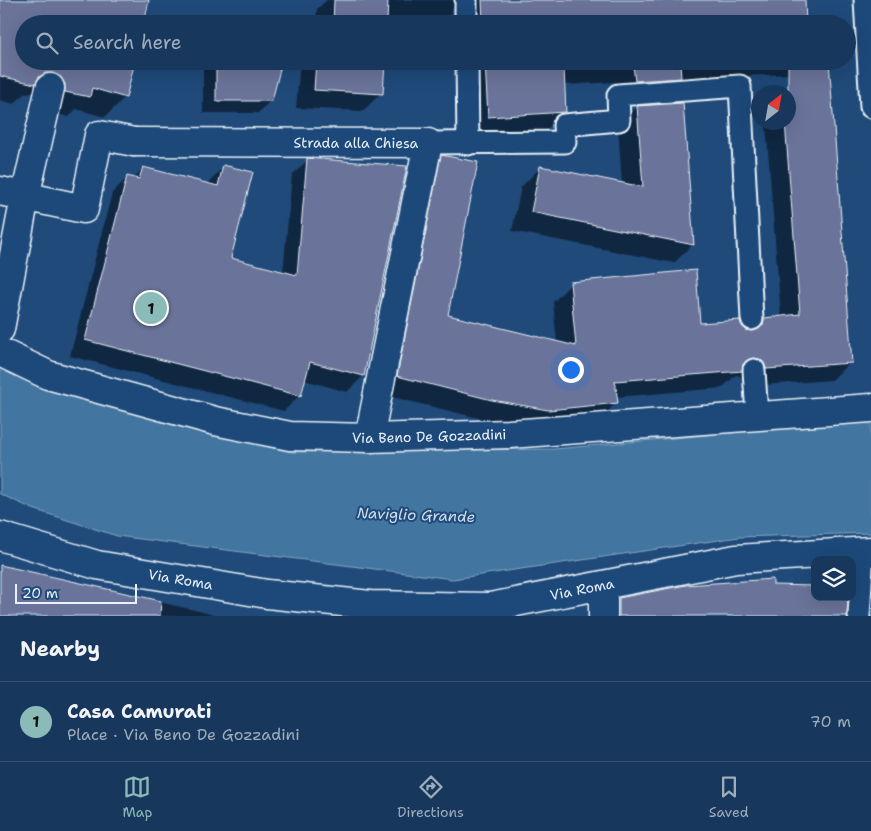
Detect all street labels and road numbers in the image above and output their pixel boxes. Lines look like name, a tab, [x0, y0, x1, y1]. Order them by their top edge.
street label: Strada alla Chiesa	[294, 134, 419, 152]
street label: Via Beno De Gozzadini	[352, 425, 507, 447]
street label: Via Roma	[147, 565, 214, 594]
street label: Via Roma	[548, 574, 616, 604]

